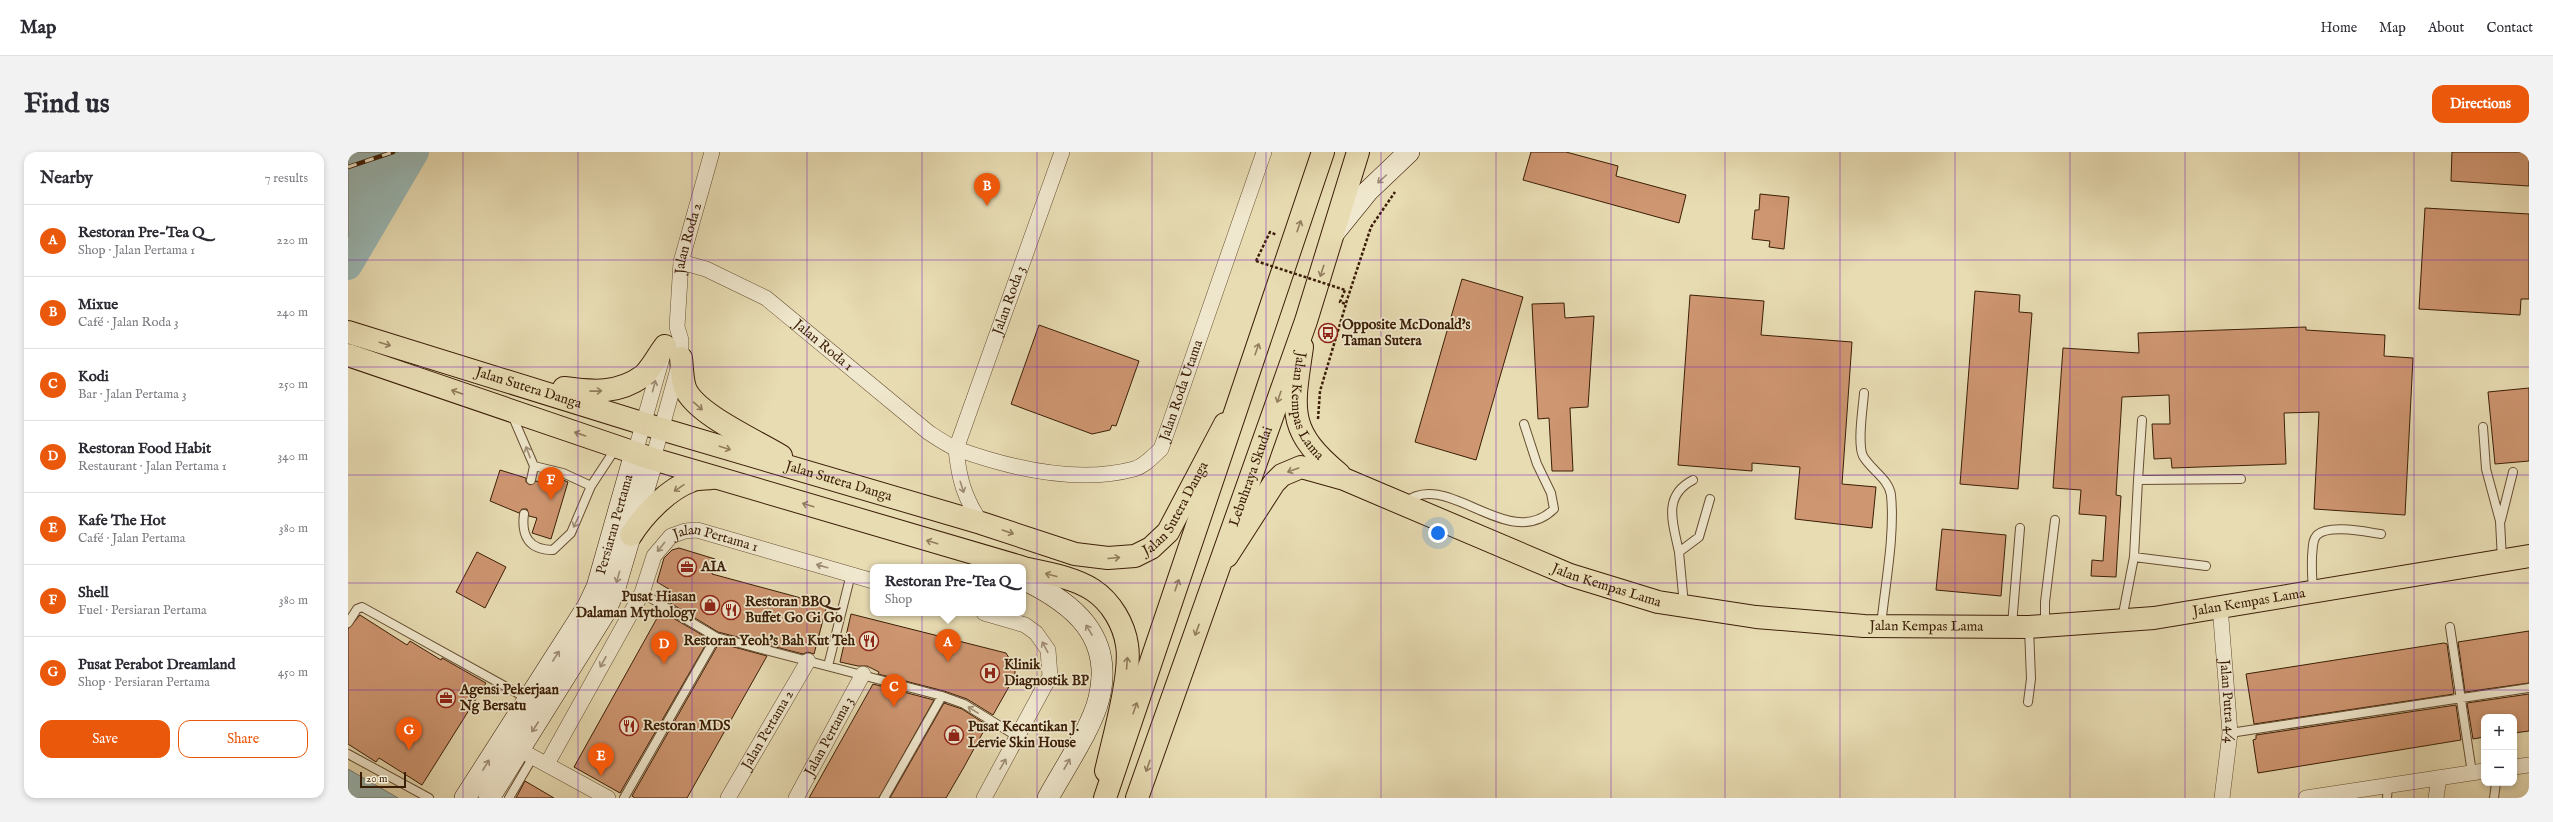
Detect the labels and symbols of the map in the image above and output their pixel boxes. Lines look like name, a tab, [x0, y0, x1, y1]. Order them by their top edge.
pin: B	[974, 173, 1000, 206]
one-way arrow	[1376, 175, 1387, 184]
street label: Jalan Roda 2	[671, 200, 706, 277]
one-way arrow	[1295, 220, 1303, 232]
street label: Jalan Roda 3	[988, 263, 1030, 339]
one-way arrow	[1318, 264, 1325, 277]
street label: Jalan Roda 1	[788, 314, 857, 375]
place label: Opposite McDonald's Taman Sutera	[1341, 316, 1470, 350]
bus stop icon: Opposite McDonald's Taman Sutera	[1317, 322, 1339, 344]
street label: Jalan Roda Utama	[1155, 337, 1207, 445]
one-way arrow	[379, 341, 392, 348]
one-way arrow	[1254, 343, 1261, 356]
street label: Jalan Kempas Lama	[1287, 349, 1328, 465]
street label: Jalan Sutera Danga	[471, 362, 585, 413]
one-way arrow	[651, 379, 658, 392]
one-way arrow	[451, 388, 463, 396]
one-way arrow	[589, 388, 602, 395]
one-way arrow	[1275, 391, 1283, 403]
one-way arrow	[693, 401, 703, 410]
street label: Lebuhraya Skudai	[1225, 424, 1277, 529]
one-way arrow	[574, 430, 586, 438]
one-way arrow	[718, 445, 731, 452]
one-way arrow	[524, 446, 532, 458]
street label: Jalan Sutera Danga	[781, 456, 895, 506]
street label: Jalan Sutera Danga	[1138, 458, 1213, 561]
pin: F	[538, 467, 564, 500]
one-way arrow	[1288, 467, 1300, 475]
street label: Persiaran Pertama	[592, 471, 638, 577]
one-way arrow	[959, 480, 967, 492]
one-way arrow	[674, 484, 685, 492]
one-way arrow	[802, 501, 815, 508]
one-way arrow	[572, 515, 579, 527]
street label: Jalan Pertama 1	[668, 521, 760, 556]
your location	[1428, 523, 1448, 543]
one-way arrow	[1002, 529, 1015, 536]
one-way arrow	[926, 538, 939, 545]
one-way arrow	[656, 541, 665, 552]
one-way arrow	[1107, 554, 1120, 561]
office icon: AIA	[676, 556, 698, 578]
place label: AIA	[700, 558, 727, 576]
street label: Jalan Kempas Lama	[1547, 559, 1664, 612]
one-way arrow	[816, 562, 829, 569]
one-way arrow	[614, 570, 621, 583]
one-way arrow	[1045, 571, 1058, 578]
one-way arrow	[1174, 579, 1181, 592]
street label: Jalan Kempas Lama	[2189, 584, 2307, 621]
place label: Pusat Hiasan Dalaman Mythology	[576, 588, 697, 622]
place label: Restoran BBQ Buffet Go Gi Go	[745, 593, 843, 627]
shop icon: Pusat Hiasan Dalaman Mythology	[699, 594, 721, 616]
restaurant icon: Restoran BBQ Buffet Go Gi Go	[720, 599, 742, 621]
street label: Jalan Kempas Lama	[1868, 617, 1984, 636]
one-way arrow	[1085, 624, 1093, 636]
one-way arrow	[1193, 624, 1201, 636]
pin: A	[935, 629, 961, 662]
restaurant icon: Restoran Yeoh's Bah Kut Teh	[858, 630, 880, 652]
pin: D	[651, 631, 677, 664]
place label: Restoran Yeoh's Bah Kut Teh	[683, 632, 856, 650]
one-way arrow	[1041, 641, 1048, 653]
one-way arrow	[552, 650, 560, 661]
one-way arrow	[599, 656, 607, 668]
place label: Klinik Diagnostik BP	[1004, 656, 1090, 690]
one-way arrow	[1123, 657, 1130, 670]
street label: Jalan Putra 4/4	[2215, 657, 2239, 745]
hospital icon: Klinik Diagnostik BP	[979, 662, 1001, 684]
pin: C	[881, 674, 907, 707]
place label: Agensi Pekerjaan Ng Bersatu	[459, 681, 559, 715]
office icon: Agensi Pekerjaan Ng Bersatu	[435, 687, 457, 709]
street label: Jalan Pertama 2	[737, 687, 798, 774]
street label: Jalan Pertama 3	[800, 694, 858, 781]
one-way arrow	[1132, 702, 1139, 715]
one-way arrow	[967, 705, 979, 713]
restaurant icon: Restoran MDS	[618, 715, 640, 737]
pin: G	[396, 717, 422, 750]
place label: Restoran MDS	[643, 717, 731, 735]
place label: Pusat Kecantikan J. Lervie Skin House	[968, 718, 1079, 752]
one-way arrow	[531, 721, 539, 732]
shop icon: Pusat Kecantikan J. Lervie Skin House	[943, 724, 965, 746]
pin: E	[588, 743, 614, 776]
one-way arrow	[999, 758, 1007, 770]
one-way arrow	[1063, 758, 1071, 770]
one-way arrow	[483, 759, 491, 771]
one-way arrow	[1144, 760, 1151, 773]
scale bar	[360, 770, 406, 789]

